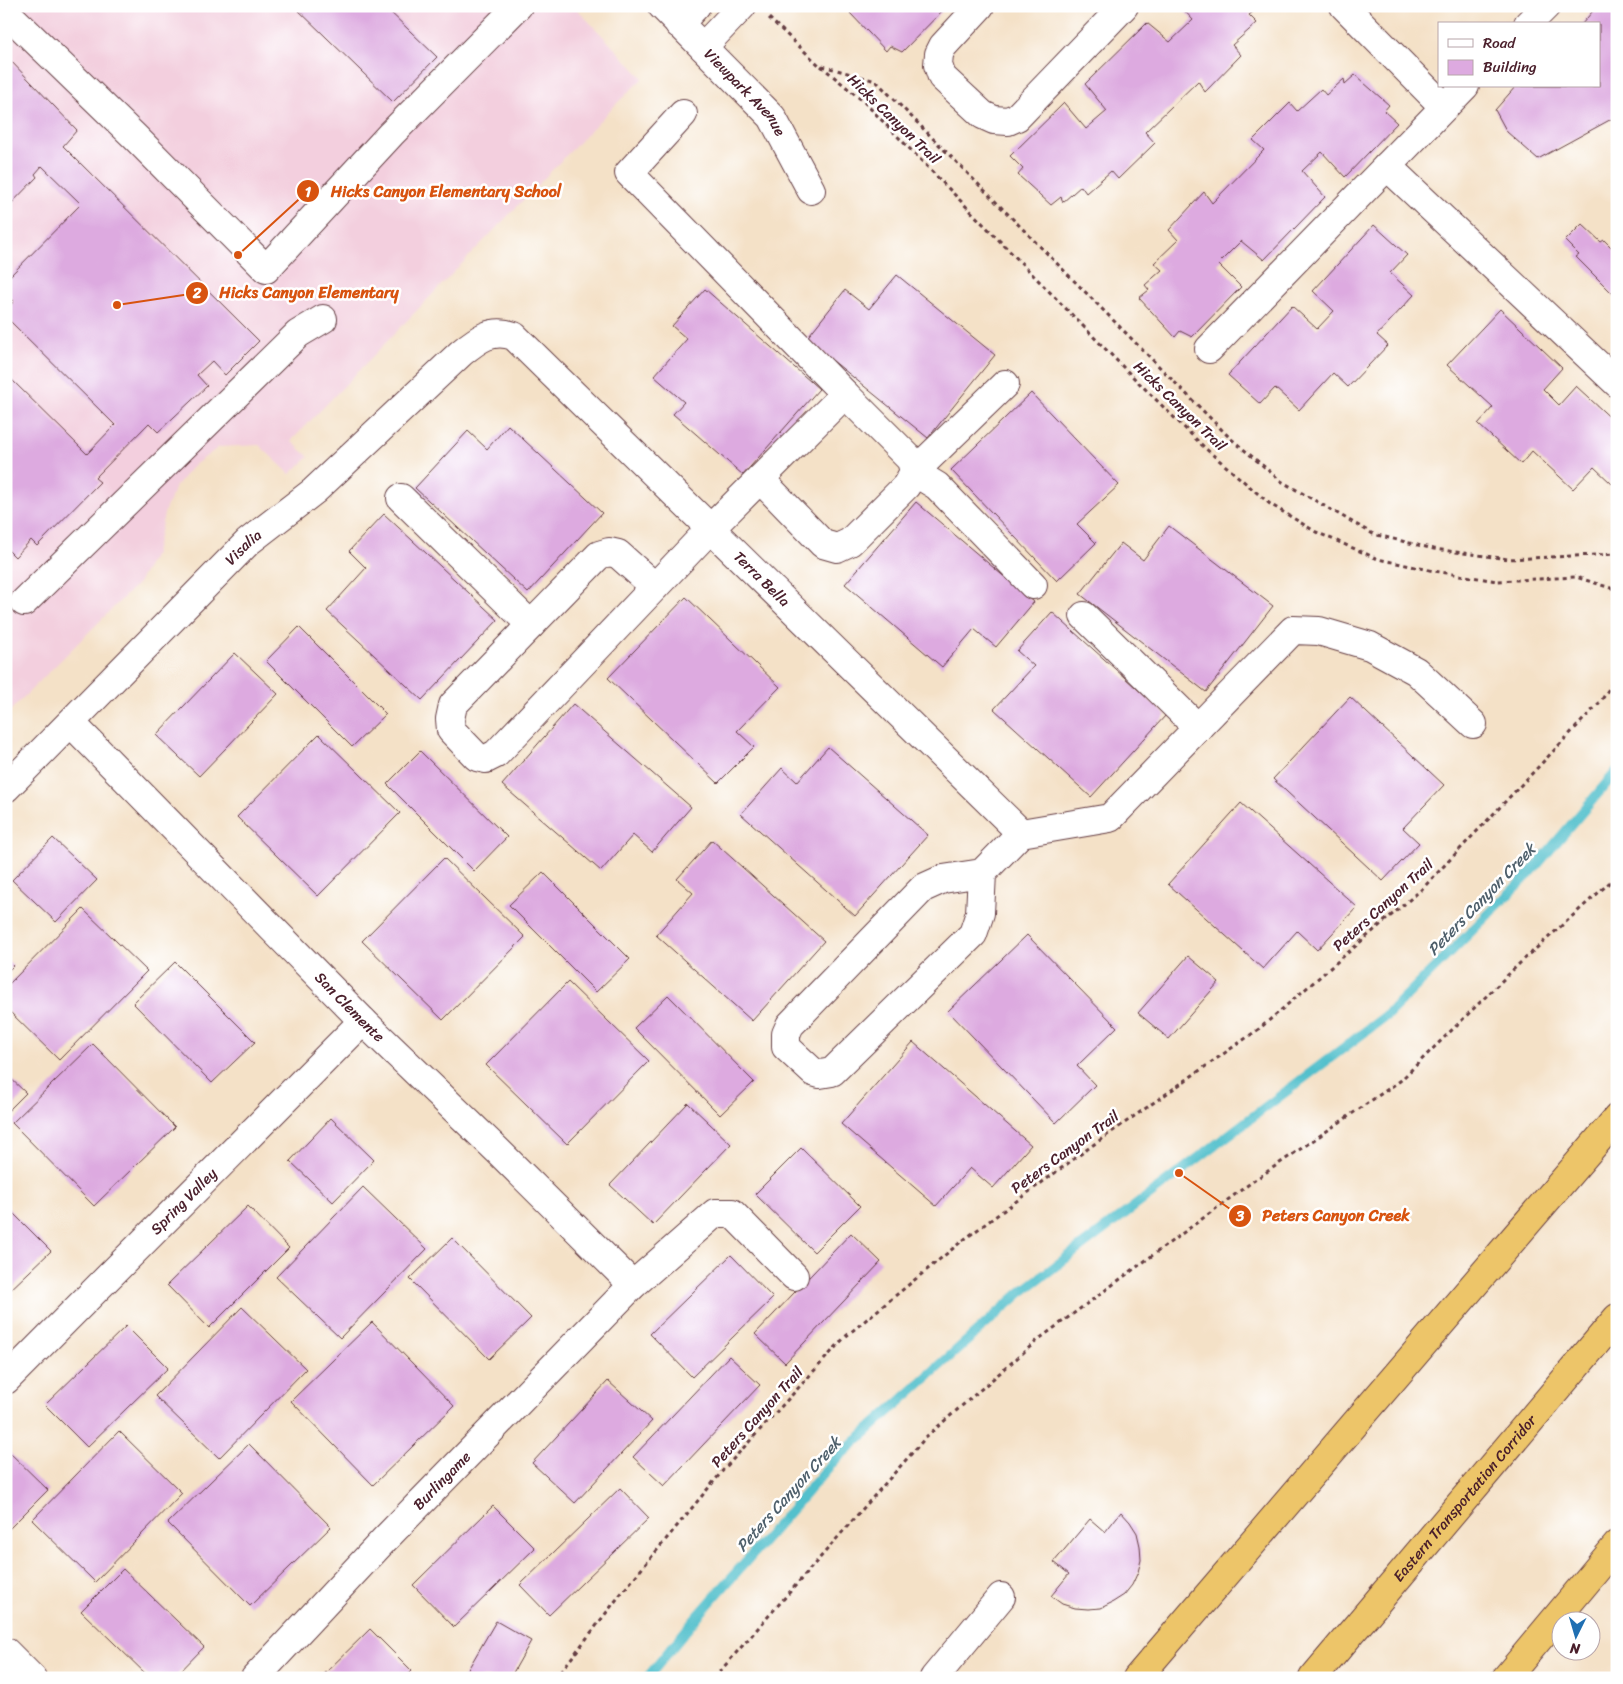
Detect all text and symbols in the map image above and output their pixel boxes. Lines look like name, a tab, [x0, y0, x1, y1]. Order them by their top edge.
legend	[1438, 22, 1600, 88]
text: Road	[1483, 30, 1516, 56]
street label: Viewpark Avenue	[698, 42, 793, 141]
text: Building	[1483, 54, 1537, 80]
street label: Hicks Canyon Trail	[841, 67, 947, 171]
callout: Hicks Canyon Elementary School	[295, 176, 571, 207]
text: Hicks Canyon Elementary School	[330, 177, 563, 206]
text: 1	[305, 179, 312, 205]
callout: Hicks Canyon Elementary	[185, 277, 409, 308]
text: Hicks Canyon Elementary	[218, 278, 399, 307]
text: 2	[192, 280, 202, 306]
street label: Hicks Canyon Trail	[1127, 354, 1233, 458]
street label: Visalia	[219, 522, 268, 572]
street label: Terra Bella	[727, 545, 797, 613]
water label: Peters Canyon Creek	[1420, 834, 1545, 962]
street label: Peters Canyon Trail	[1326, 852, 1440, 958]
street label: San Clemente	[308, 966, 391, 1049]
street label: Peters Canyon Trail	[1005, 1103, 1125, 1200]
street label: Spring Valley	[144, 1161, 223, 1241]
callout: Peters Canyon Creek	[1227, 1200, 1420, 1231]
text: Peters Canyon Creek	[1262, 1201, 1410, 1230]
text: 3	[1235, 1203, 1245, 1229]
street label: Peters Canyon Trail	[704, 1360, 810, 1474]
street label: Eastern Transportation Corridor	[1386, 1408, 1544, 1588]
water label: Peters Canyon Creek	[728, 1428, 850, 1559]
street label: Burlingame	[407, 1445, 478, 1516]
north arrow	[1550, 1612, 1600, 1662]
text: N	[1569, 1636, 1582, 1661]

